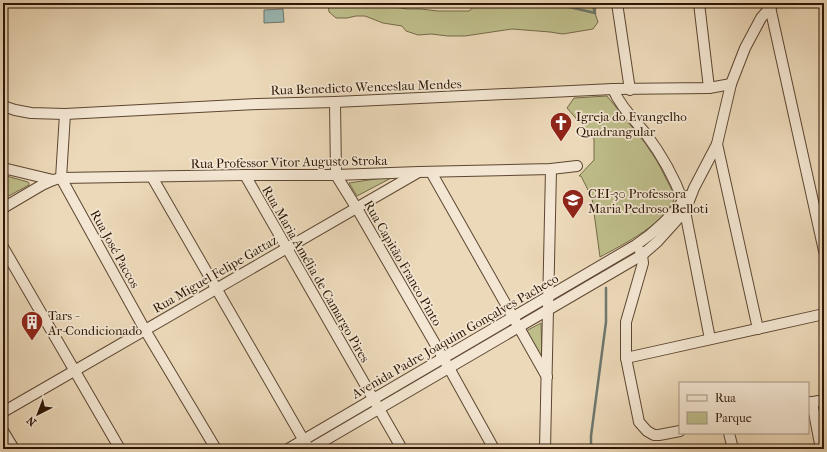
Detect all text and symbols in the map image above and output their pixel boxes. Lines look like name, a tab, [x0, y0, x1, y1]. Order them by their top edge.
street label: Rua Benedicto Wenceslau Mendes	[270, 76, 462, 98]
place label: Igreja do Evangelho Quadrangular	[576, 109, 687, 139]
church icon: Igreja do Evangelho Quadrangular	[548, 110, 574, 143]
street label: Rua Professor Vitor Augusto Stroka	[191, 153, 388, 171]
street label: Rua Maria Amélia de Camargo Pires	[259, 183, 373, 365]
place label: CEI-30 Professora Maria Pedroso Belloti	[588, 186, 708, 216]
school or university icon: CEI-30 Professora Maria Pedroso Belloti	[560, 187, 586, 220]
street label: Rua Capitão Franco Pinto	[361, 198, 445, 329]
street label: Rua José Paccos	[87, 207, 143, 291]
street label: Rua Miguel Felipe Gattaz	[150, 232, 280, 316]
street label: Avenida Padre Joaquim Gonçalves Pacheco	[348, 270, 562, 403]
place label: Tars - Ar-Condicionado	[47, 308, 143, 338]
building icon: Tars - Ar-Condicionado	[19, 309, 45, 342]
legend	[679, 382, 809, 434]
text: Rua	[715, 391, 736, 405]
north arrow	[18, 394, 58, 434]
text: Parque	[715, 411, 752, 425]
text: N	[24, 413, 39, 429]

